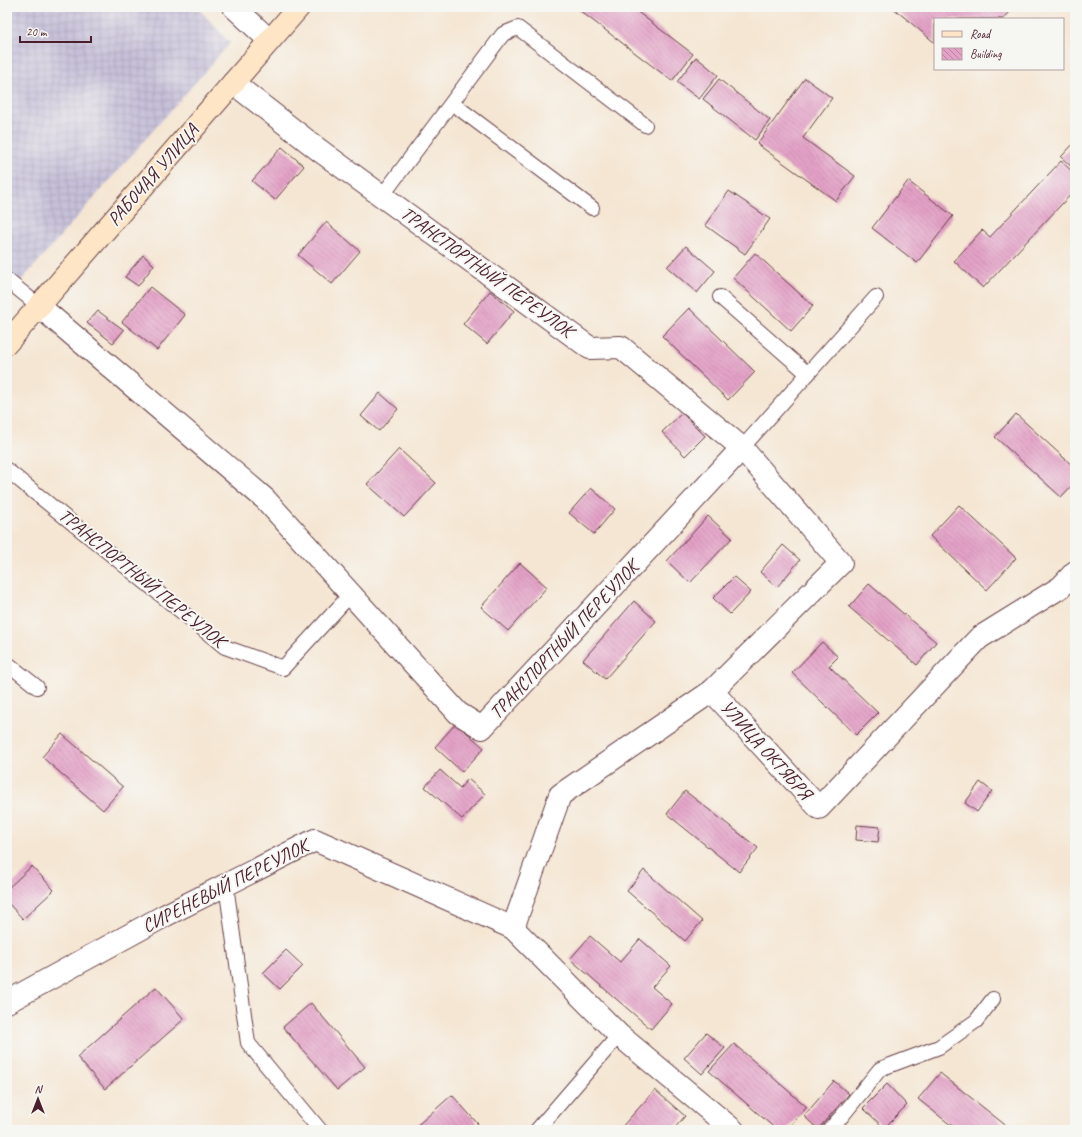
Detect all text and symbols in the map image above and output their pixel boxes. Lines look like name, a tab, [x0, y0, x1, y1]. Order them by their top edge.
scale bar	[20, 18, 91, 44]
legend	[934, 18, 1064, 70]
text: 20 m	[26, 24, 48, 40]
text: Road	[970, 26, 992, 42]
text: Building	[970, 46, 1002, 62]
street label: РАБОЧАЯ УЛИЦА	[102, 118, 205, 231]
street label: ТРАНСПОРТНЫЙ ПЕРЕУЛОК	[396, 201, 581, 345]
street label: ТРАНСПОРТНЫЙ ПЕРЕУЛОК	[54, 503, 233, 655]
street label: ТРАНСПОРТНЫЙ ПЕРЕУЛОК	[484, 553, 646, 724]
street label: УЛИЦА ОКТЯБРЯ	[715, 695, 819, 807]
street label: СИРЕНЕВЫЙ ПЕРЕУЛОК	[138, 832, 315, 938]
north arrow	[18, 1079, 58, 1119]
text: N	[35, 1082, 44, 1096]

